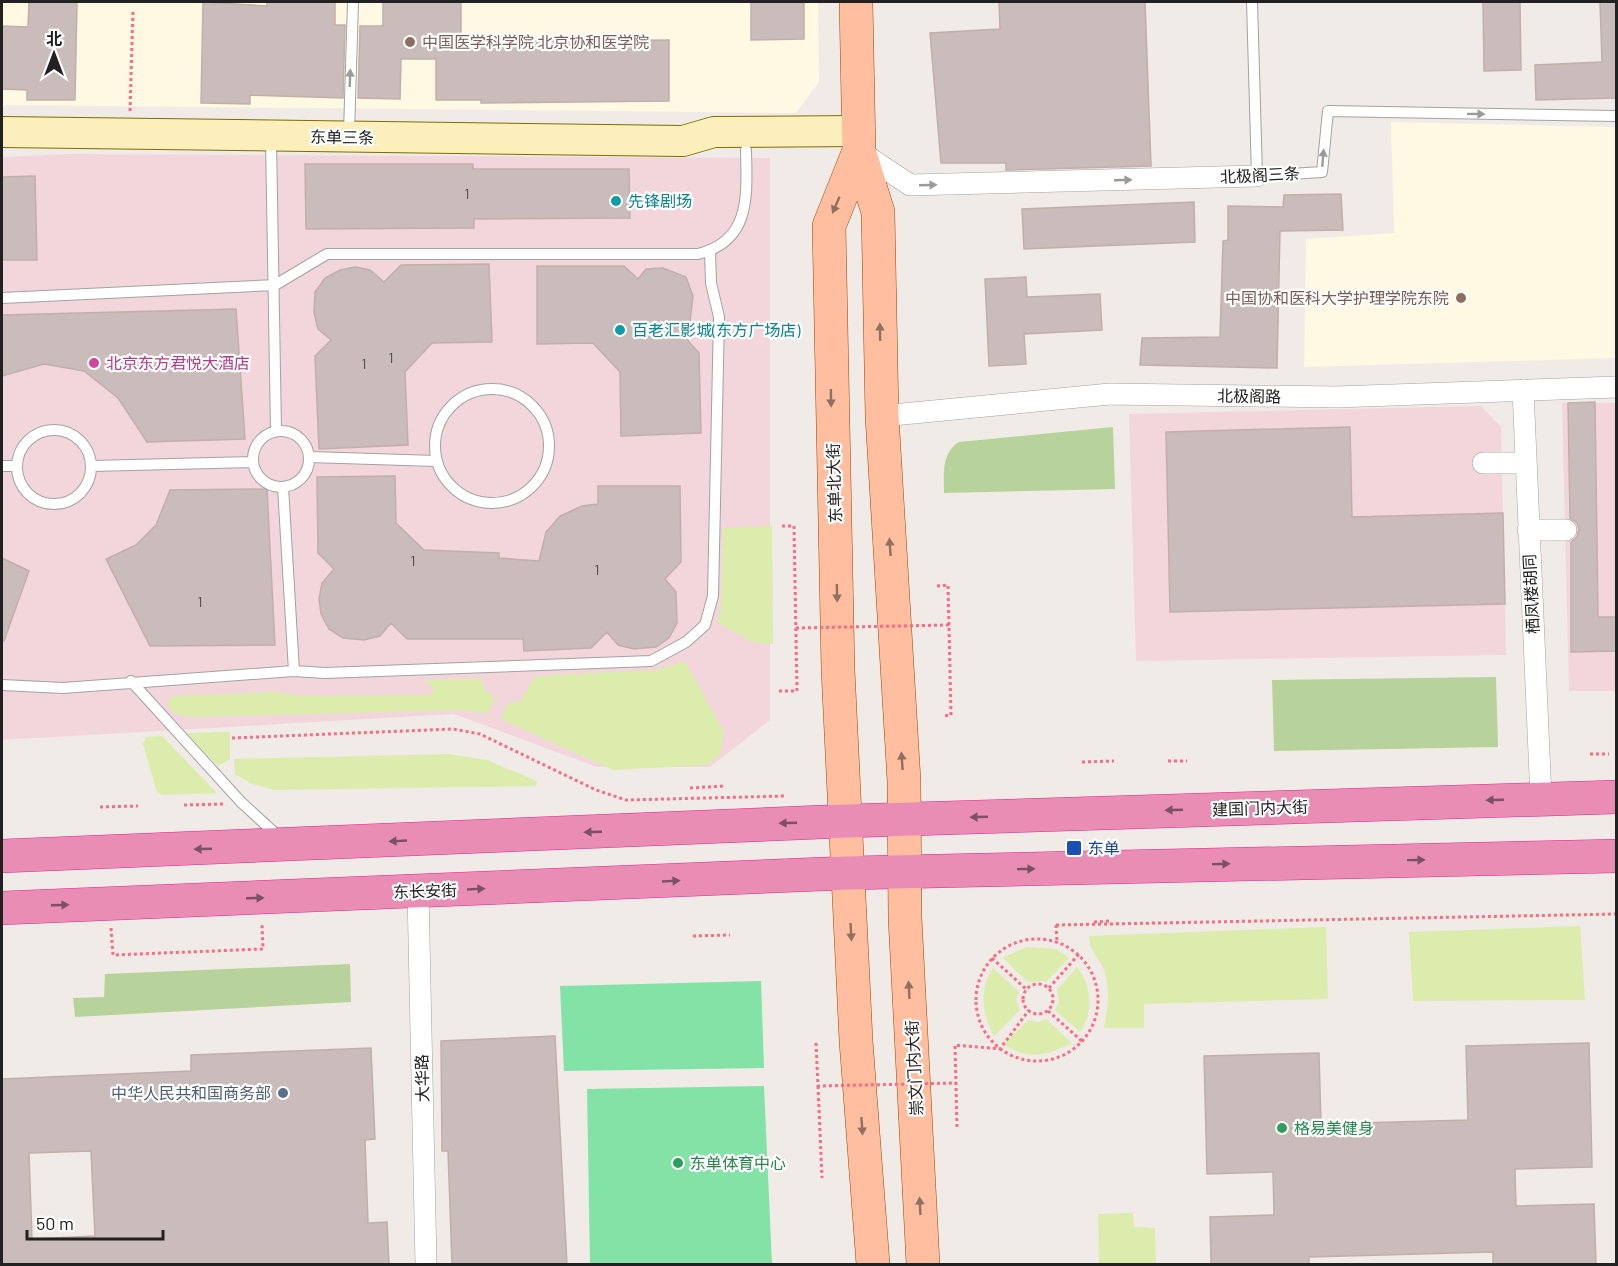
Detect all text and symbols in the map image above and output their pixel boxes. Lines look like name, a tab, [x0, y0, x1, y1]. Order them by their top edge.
north arrow	[24, 24, 84, 84]
text: 北	[46, 29, 62, 48]
place label: 中国医学科学院 北京协和医学院	[422, 32, 649, 51]
marker: 中国医学科学院 北京协和医学院	[403, 35, 417, 49]
one-way arrow	[346, 69, 355, 88]
one-way arrow	[1466, 109, 1485, 118]
street label: 东单三条	[310, 126, 374, 147]
one-way arrow	[1318, 148, 1328, 167]
street label: 北极阁三条	[1220, 163, 1300, 186]
one-way arrow	[1113, 175, 1132, 185]
one-way arrow	[918, 180, 937, 190]
house number: 1	[465, 185, 469, 202]
place label: 先锋剧场	[628, 191, 692, 210]
marker: 先锋剧场	[609, 194, 623, 208]
one-way arrow	[831, 196, 841, 214]
place label: 中国协和医科大学护理学院东院	[1225, 288, 1449, 307]
marker: 中国协和医科大学护理学院东院	[1454, 291, 1468, 305]
place label: 百老汇影城(东方广场店)	[632, 320, 801, 339]
one-way arrow	[875, 322, 885, 341]
marker: 百老汇影城(东方广场店)	[613, 323, 627, 337]
house number: 1	[389, 349, 393, 366]
place label: 北京东方君悦大酒店	[106, 353, 250, 372]
house number: 1	[362, 355, 366, 372]
marker: 北京东方君悦大酒店	[87, 356, 101, 370]
street label: 北极阁路	[1217, 385, 1281, 406]
one-way arrow	[827, 389, 836, 408]
street label: 东单北大街	[823, 443, 844, 523]
one-way arrow	[885, 538, 894, 557]
house number: 1	[411, 552, 415, 569]
street label: 栖凤楼胡同	[1519, 554, 1542, 634]
house number: 1	[595, 561, 599, 578]
one-way arrow	[832, 584, 841, 603]
house number: 1	[198, 593, 202, 610]
one-way arrow	[898, 752, 907, 771]
one-way arrow	[1486, 795, 1505, 804]
street label: 建国门内大街	[1212, 796, 1308, 819]
one-way arrow	[1165, 806, 1184, 815]
one-way arrow	[970, 812, 989, 822]
one-way arrow	[778, 819, 797, 828]
one-way arrow	[583, 827, 602, 836]
one-way arrow	[389, 836, 408, 845]
place label: 东单	[1088, 838, 1120, 857]
marker: 东单	[1065, 839, 1083, 857]
one-way arrow	[194, 844, 213, 853]
one-way arrow	[1407, 856, 1426, 865]
one-way arrow	[1212, 860, 1231, 869]
one-way arrow	[1017, 864, 1036, 873]
one-way arrow	[661, 876, 680, 885]
street label: 东长安街	[393, 880, 457, 901]
one-way arrow	[467, 885, 486, 894]
one-way arrow	[245, 893, 264, 903]
one-way arrow	[50, 901, 69, 910]
one-way arrow	[847, 922, 856, 941]
one-way arrow	[905, 980, 914, 999]
street label: 崇文门内大街	[902, 1020, 926, 1116]
street label: 大华路	[412, 1054, 431, 1102]
place label: 中华人民共和国商务部	[111, 1083, 271, 1102]
marker: 中华人民共和国商务部	[276, 1086, 290, 1100]
one-way arrow	[857, 1117, 867, 1136]
place label: 格易美健身	[1294, 1118, 1374, 1137]
marker: 格易美健身	[1275, 1121, 1289, 1135]
place label: 东单体育中心	[690, 1153, 786, 1172]
marker: 东单体育中心	[671, 1156, 685, 1170]
one-way arrow	[916, 1197, 925, 1216]
scale bar	[27, 1203, 164, 1241]
text: 50 m	[36, 1212, 74, 1234]

